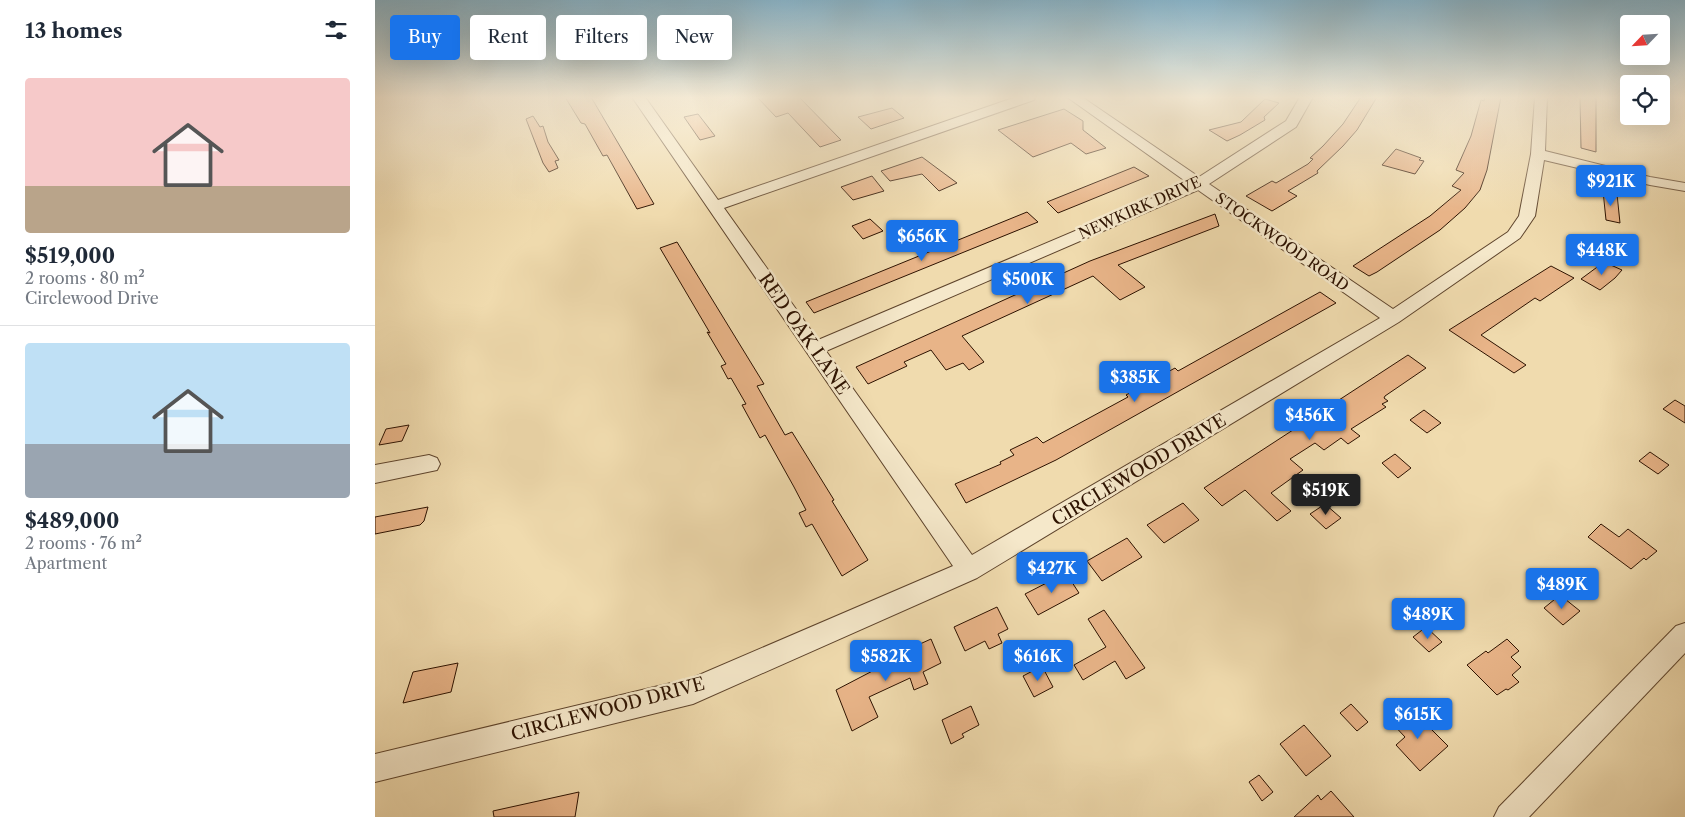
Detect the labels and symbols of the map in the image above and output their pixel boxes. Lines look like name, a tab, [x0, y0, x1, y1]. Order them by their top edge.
north arrow	[1620, 15, 1670, 65]
pin: $921K	[1576, 164, 1646, 207]
street label: NEWKIRK DRIVE	[1075, 172, 1204, 243]
street label: STOCKWOOD ROAD	[1212, 188, 1353, 295]
pin: $656K	[887, 220, 957, 262]
pin: $448K	[1567, 234, 1637, 276]
pin: $500K	[993, 262, 1063, 305]
street label: RED OAK LANE	[754, 269, 854, 399]
pin: $385K	[1100, 360, 1170, 403]
pin: $456K	[1275, 398, 1345, 441]
street label: CIRCLEWOOD DRIVE	[1048, 409, 1230, 531]
pin: $519K	[1291, 474, 1361, 516]
pin: $427K	[1017, 552, 1087, 594]
pin: $489K	[1527, 568, 1597, 610]
pin: $489K	[1393, 598, 1463, 640]
pin: $582K	[851, 640, 921, 682]
pin: $616K	[1003, 640, 1073, 682]
street label: CIRCLEWOOD DRIVE	[509, 673, 707, 745]
pin: $615K	[1383, 698, 1453, 740]

